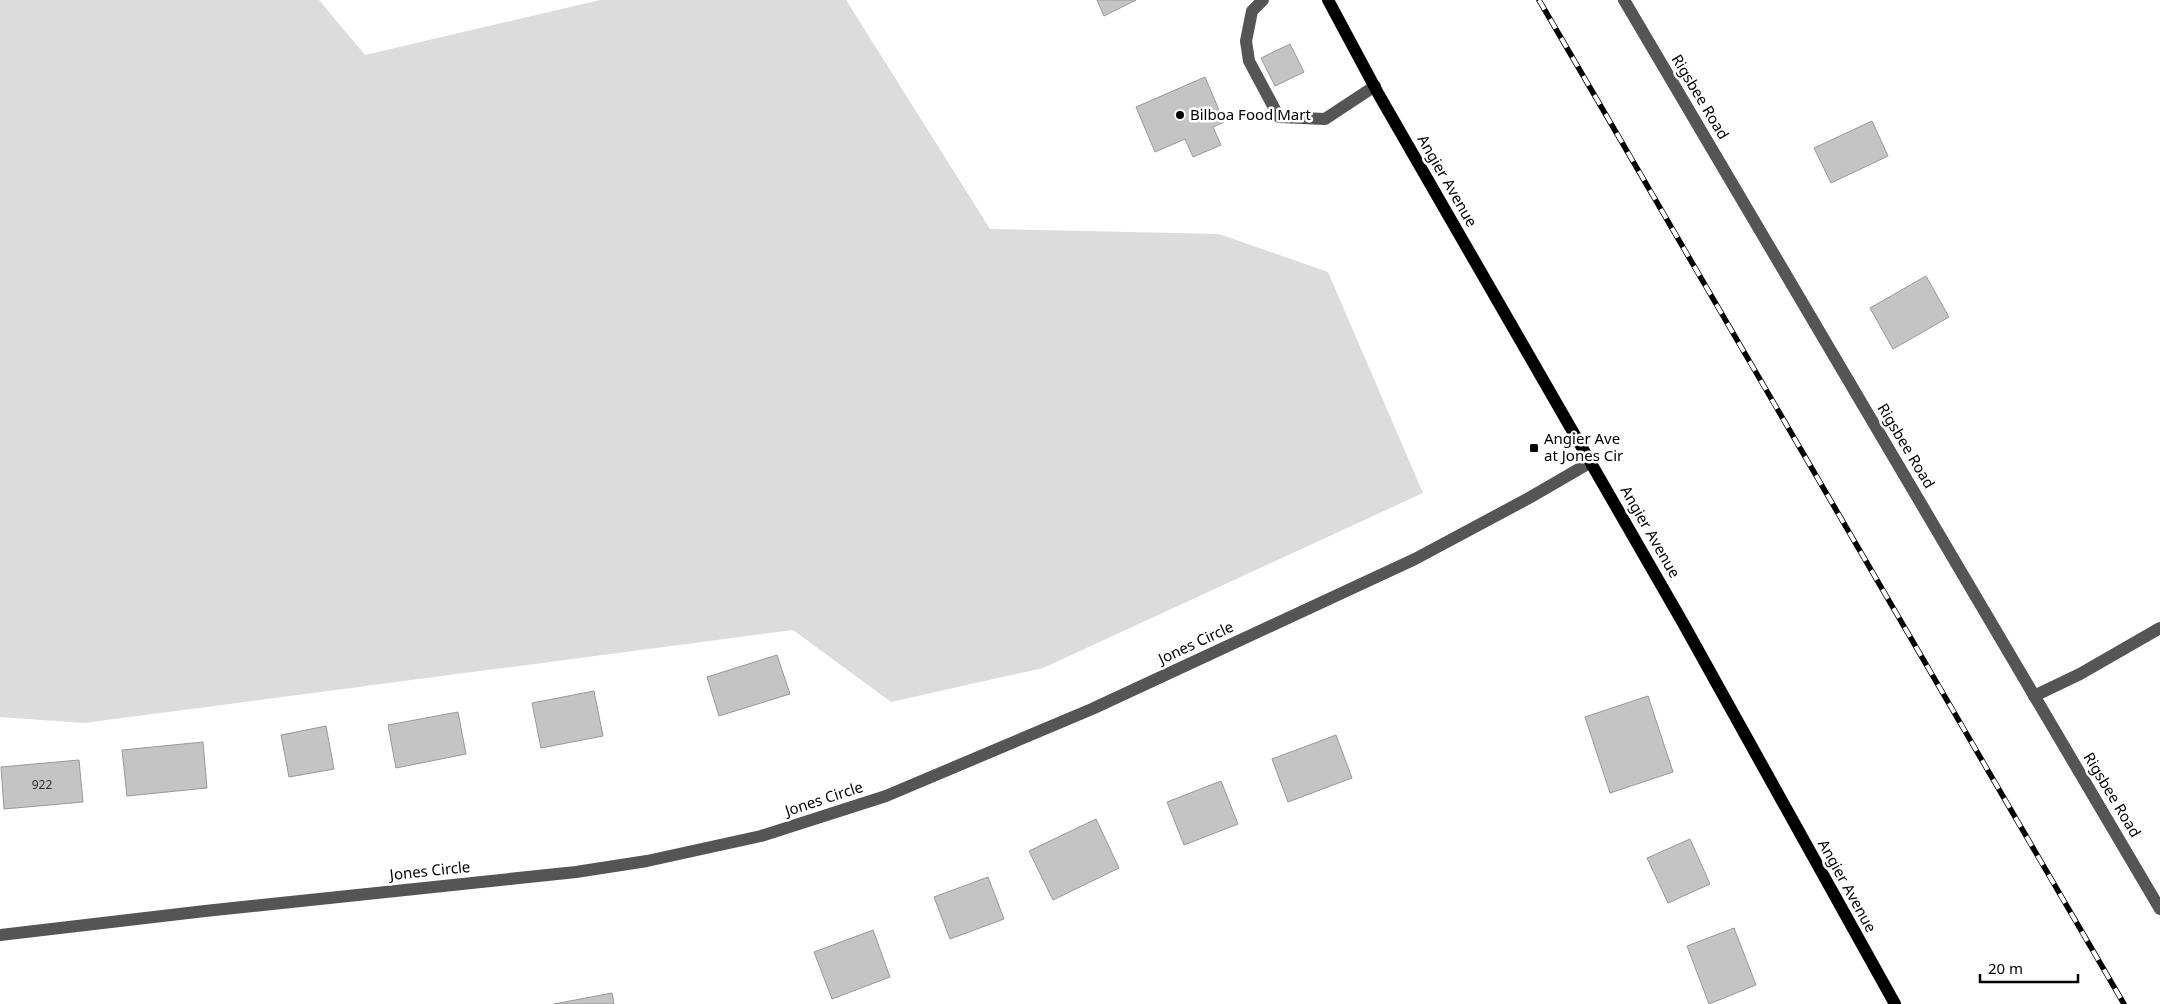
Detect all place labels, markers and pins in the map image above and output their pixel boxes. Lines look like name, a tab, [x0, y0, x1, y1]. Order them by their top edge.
place label: Bilboa Food Mart	[1190, 104, 1311, 124]
marker: Bilboa Food Mart	[1174, 109, 1186, 121]
place label: Angier Ave at Jones Cir	[1544, 428, 1623, 465]
marker: Angier Ave at Jones Cir	[1528, 442, 1540, 454]

